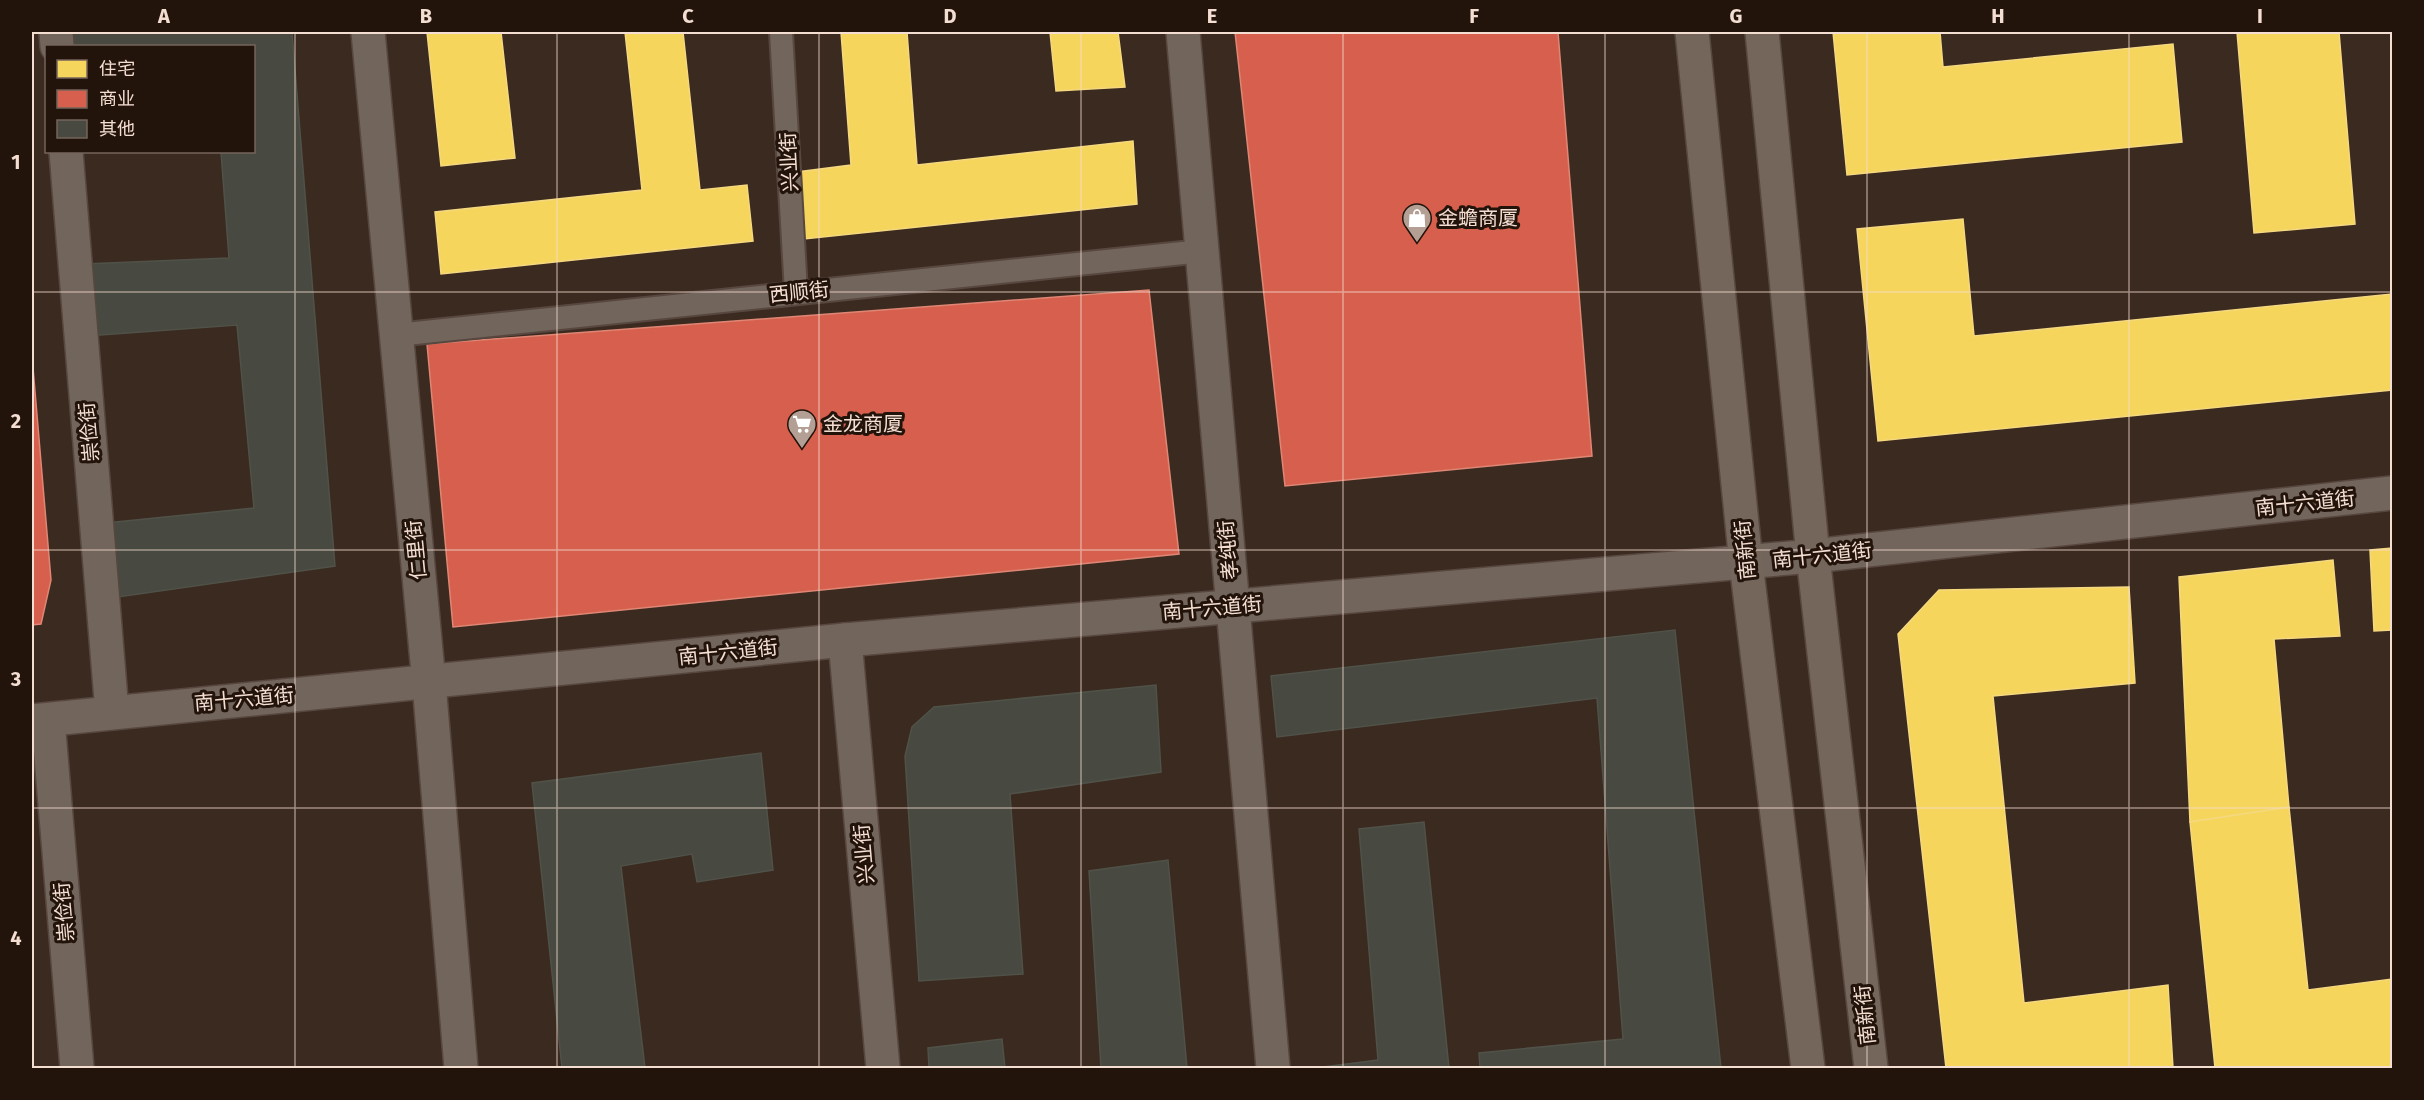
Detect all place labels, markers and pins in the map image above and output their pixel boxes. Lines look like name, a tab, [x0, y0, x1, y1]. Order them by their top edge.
shop icon: 金蟾商厦	[1401, 202, 1433, 244]
place label: 金蟾商厦	[1438, 206, 1518, 230]
supermarket icon: 金龙商厦	[786, 408, 818, 450]
place label: 金龙商厦	[823, 412, 903, 436]

